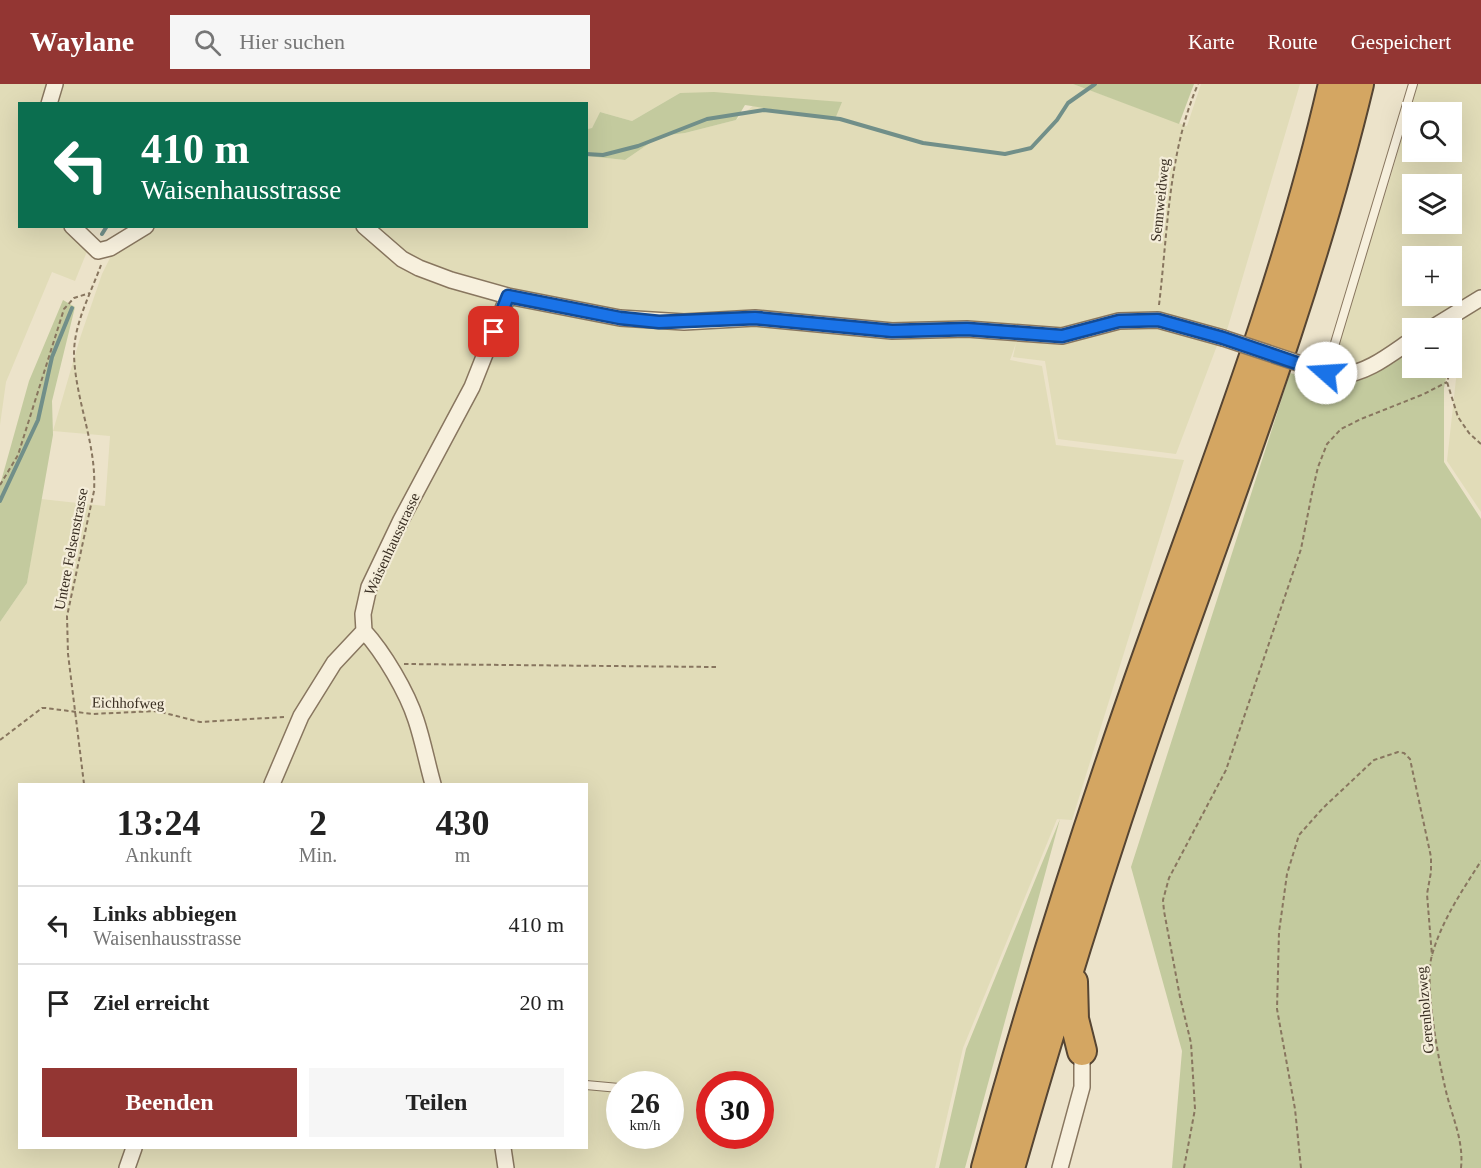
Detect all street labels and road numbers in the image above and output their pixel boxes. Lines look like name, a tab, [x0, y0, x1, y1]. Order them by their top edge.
street label: Sennweidweg	[1148, 157, 1172, 243]
street label: Untere Felsenstrasse	[51, 486, 91, 611]
street label: Waisenhausstrasse	[361, 490, 423, 598]
street label: Eichhofweg	[92, 694, 165, 712]
street label: Gerenholzweg	[1413, 965, 1437, 1054]

